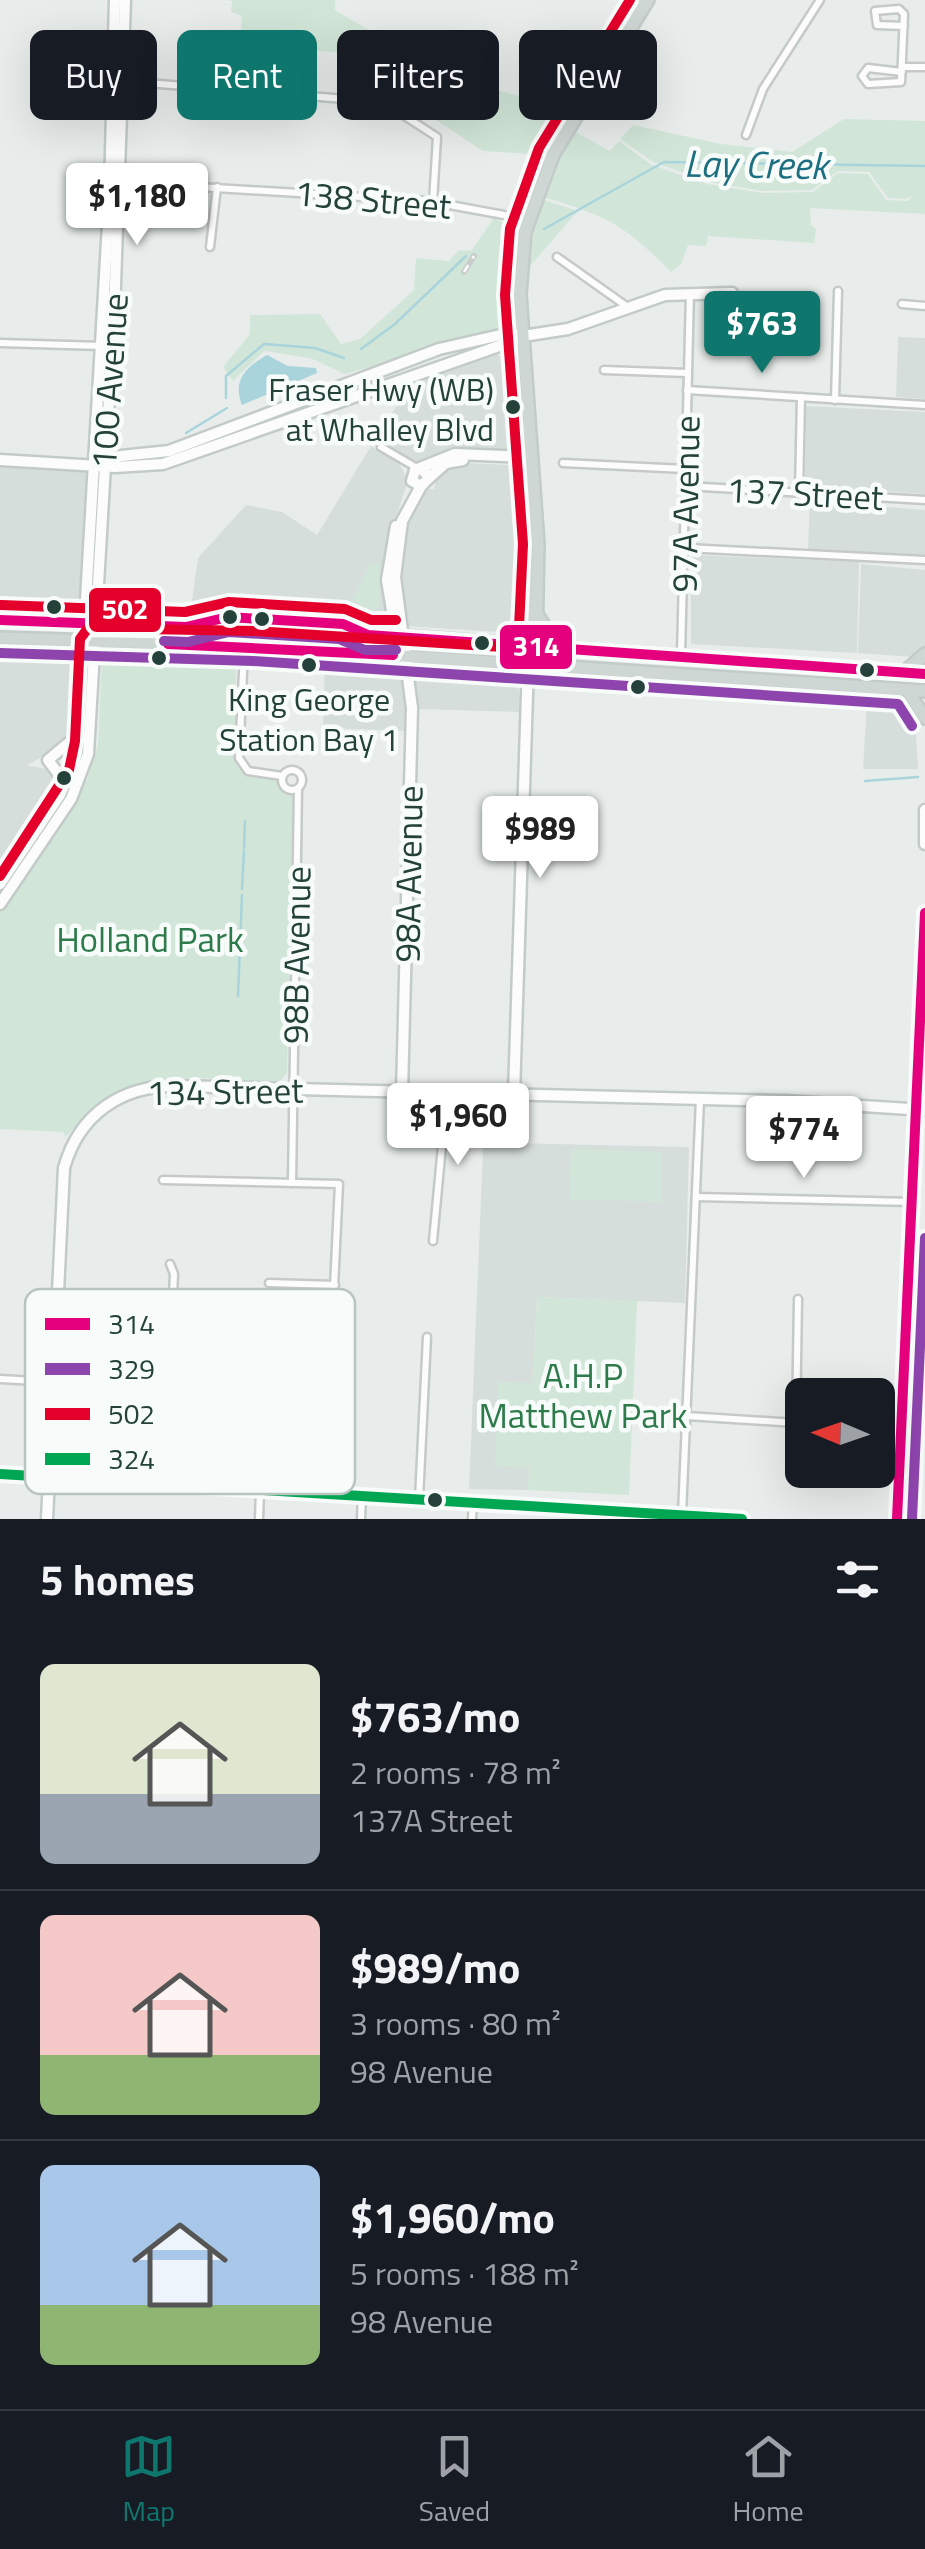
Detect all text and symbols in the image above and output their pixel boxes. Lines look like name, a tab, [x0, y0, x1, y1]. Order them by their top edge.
chip: Buy	[30, 30, 157, 120]
chip: Rent	[177, 30, 317, 120]
chip: Filters	[337, 30, 499, 120]
chip: New	[519, 30, 657, 120]
water label: Lay Creek	[684, 134, 832, 194]
pin: $1,180	[56, 163, 218, 248]
street label: 138 Street	[293, 165, 453, 233]
text: $1,180	[88, 171, 186, 219]
street label: 100 Avenue	[76, 291, 142, 471]
pin: $763	[703, 291, 821, 376]
text: $763	[726, 299, 798, 347]
place label: Fraser Hwy (WB) at Whalley Blvd	[268, 365, 494, 453]
marker: Fraser Hwy (WB) at Whalley Blvd	[503, 397, 523, 417]
street label: 97A Avenue	[656, 415, 714, 593]
street label: 137 Street	[725, 462, 885, 524]
line badge: 502	[87, 586, 163, 634]
text: 502	[101, 587, 149, 630]
unlabelled marker	[44, 597, 64, 617]
unlabelled marker	[220, 607, 240, 627]
unlabelled marker	[252, 609, 272, 629]
line badge: 314	[498, 623, 574, 671]
text: 314	[512, 624, 560, 667]
unlabelled marker	[472, 633, 492, 653]
unlabelled marker	[149, 648, 169, 668]
marker: King George Station Bay 1	[299, 655, 319, 675]
unlabelled marker	[857, 660, 877, 680]
place label: King George Station Bay 1	[219, 675, 399, 763]
unlabelled marker	[628, 677, 648, 697]
unlabelled marker	[54, 768, 74, 788]
street label: 98A Avenue	[379, 785, 437, 963]
pin: $989	[481, 796, 599, 881]
text: $989	[504, 804, 576, 852]
street label: 98B Avenue	[267, 866, 325, 1044]
park label: Holland Park	[56, 912, 244, 966]
street label: 134 Street	[146, 1063, 304, 1119]
pin: $1,960	[377, 1083, 539, 1168]
text: $1,960	[409, 1091, 507, 1139]
pin: $774	[745, 1096, 863, 1181]
text: $774	[768, 1104, 840, 1152]
legend	[25, 1289, 355, 1494]
text: 314	[108, 1302, 155, 1345]
text: 329	[108, 1347, 155, 1390]
park label: A.H.P Matthew Park	[478, 1348, 688, 1442]
north arrow	[785, 1378, 895, 1488]
map controls	[785, 1378, 895, 1488]
text: 502	[108, 1392, 155, 1435]
text: 324	[108, 1437, 155, 1480]
unlabelled marker	[425, 1490, 445, 1510]
text: 5 homes	[40, 1547, 195, 1611]
icon: filters	[830, 1552, 885, 1607]
text: $763/mo	[350, 1684, 520, 1748]
icon: home	[120, 1704, 240, 1824]
text: 2 rooms · 78 m²	[350, 1748, 561, 1796]
text: 137A Street	[350, 1796, 512, 1844]
text: $989/mo	[350, 1935, 520, 1999]
icon: home	[120, 1955, 240, 2075]
text: 3 rooms · 80 m²	[350, 1999, 561, 2047]
text: 98 Avenue	[350, 2047, 493, 2095]
text: $1,960/mo	[350, 2185, 555, 2249]
icon: home	[120, 2205, 240, 2325]
text: 5 rooms · 188 m²	[350, 2249, 579, 2297]
text: 98 Avenue	[350, 2297, 493, 2345]
tab: Map	[121, 2429, 176, 2532]
tab: Saved	[419, 2429, 490, 2532]
tab: Home	[733, 2429, 804, 2532]

